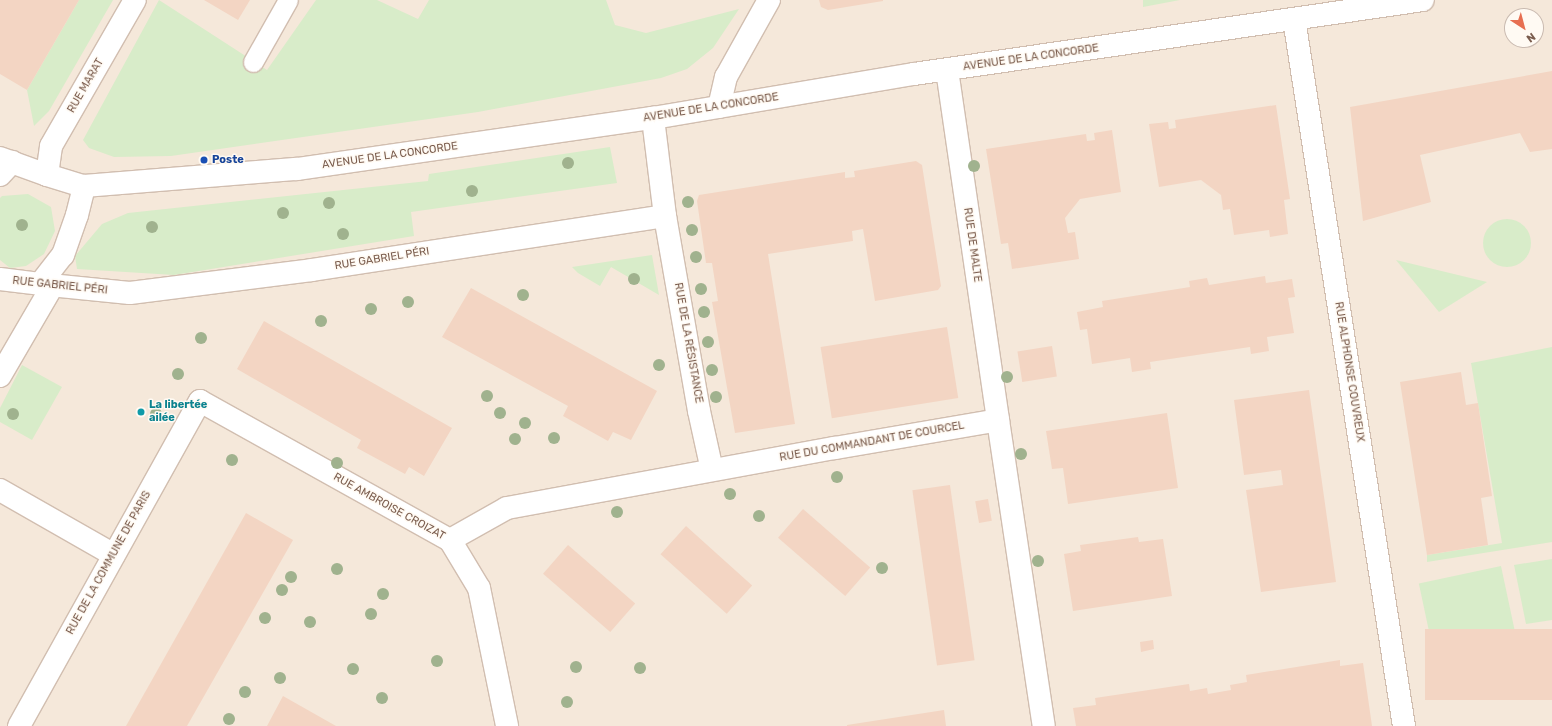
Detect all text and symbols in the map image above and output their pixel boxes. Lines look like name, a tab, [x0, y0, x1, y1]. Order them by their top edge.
north arrow	[1504, 8, 1544, 48]
text: N	[1524, 30, 1538, 45]
street label: AVENUE DE LA CONCORDE	[962, 42, 1100, 74]
street label: RUE MARAT	[65, 56, 107, 116]
street label: AVENUE DE LA CONCORDE	[642, 91, 780, 125]
street label: AVENUE DE LA CONCORDE	[321, 140, 459, 172]
place label: Poste	[212, 153, 244, 167]
marker: Poste	[199, 155, 209, 165]
street label: RUE DE MALTE	[960, 207, 984, 283]
street label: RUE GABRIEL PÉRI	[334, 245, 430, 273]
street label: RUE GABRIEL PÉRI	[12, 274, 108, 298]
street label: RUE DE LA RÉSISTANCE	[671, 282, 705, 404]
street label: RUE ALPHONSE COUVREUX	[1331, 301, 1367, 443]
place label: La libertée ailée	[149, 399, 207, 425]
marker: La libertée ailée	[136, 407, 146, 417]
street label: RUE DU COMMANDANT DE COURCEL	[778, 419, 966, 465]
street label: RUE AMBROISE CROIZAT	[331, 471, 447, 543]
street label: RUE DE LA COMMUNE DE PARIS	[64, 489, 154, 637]

